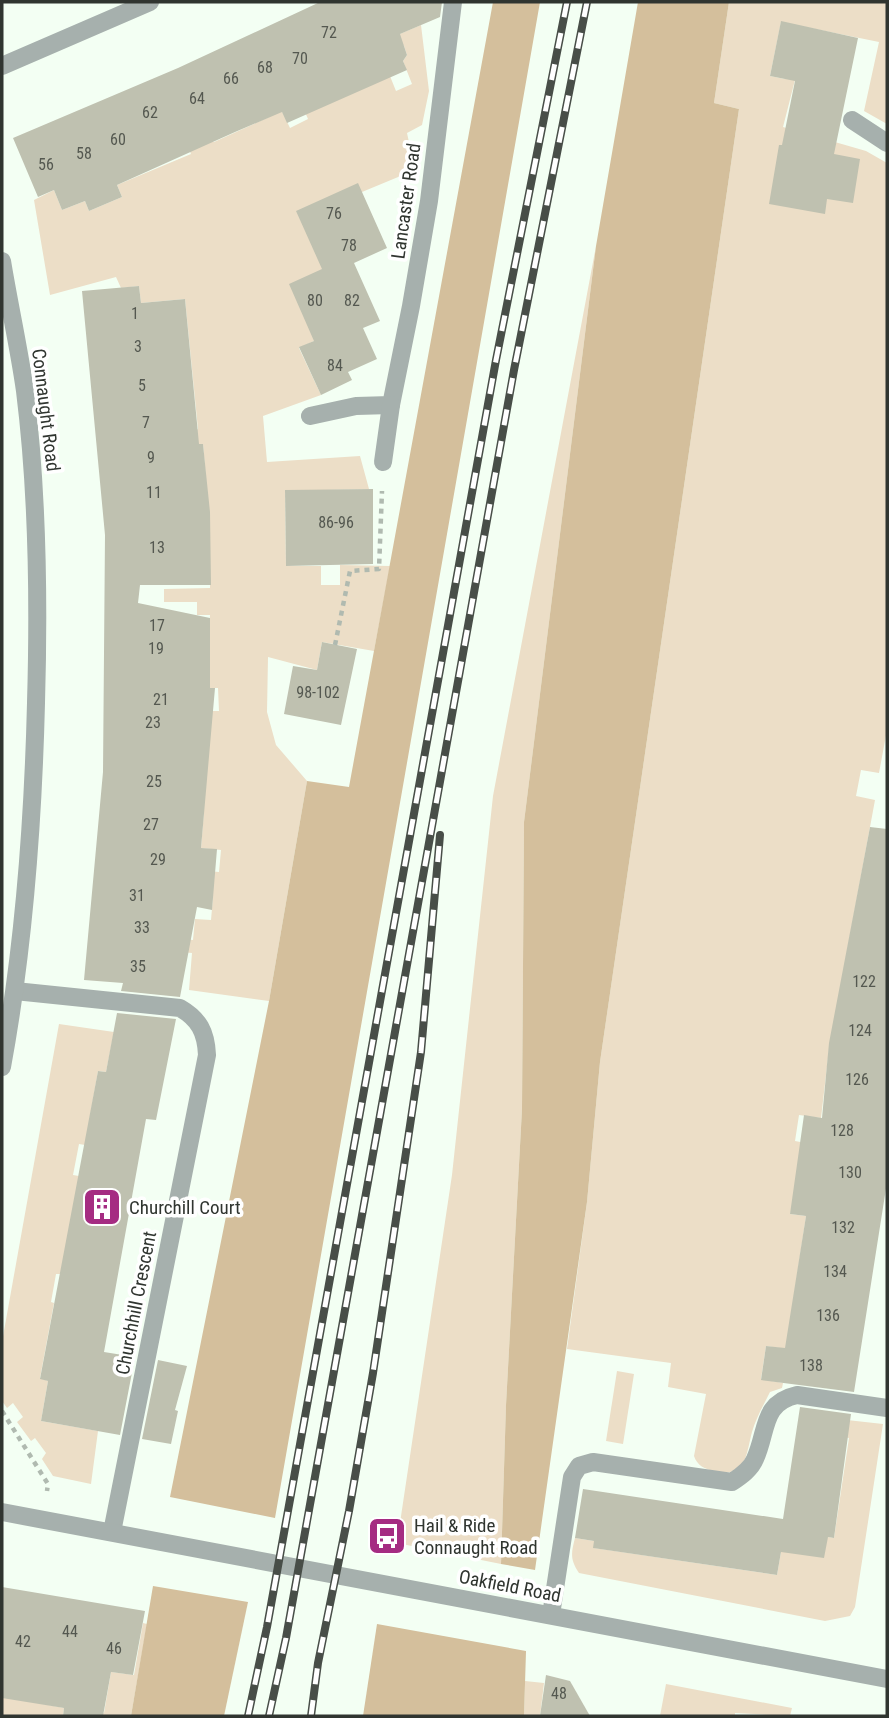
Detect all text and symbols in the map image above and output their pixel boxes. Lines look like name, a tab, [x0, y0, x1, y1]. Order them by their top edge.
house number: 72	[321, 23, 337, 42]
house number: 70	[292, 49, 308, 68]
house number: 68	[257, 58, 273, 77]
house number: 66	[223, 69, 239, 88]
house number: 64	[189, 89, 205, 108]
house number: 62	[142, 103, 158, 122]
house number: 60	[110, 130, 126, 149]
street label: Lancaster Road	[386, 142, 426, 260]
house number: 58	[76, 144, 92, 163]
house number: 56	[38, 155, 54, 174]
house number: 76	[326, 204, 342, 223]
house number: 78	[341, 236, 357, 255]
house number: 80	[307, 291, 323, 310]
house number: 82	[344, 291, 360, 310]
house number: 1	[131, 304, 139, 323]
house number: 3	[134, 337, 142, 356]
street label: Connaught Road	[27, 347, 65, 473]
house number: 84	[327, 356, 343, 375]
house number: 5	[138, 376, 146, 395]
house number: 7	[142, 413, 150, 432]
house number: 9	[147, 448, 155, 467]
house number: 11	[146, 483, 162, 502]
house number: 86-96	[318, 513, 354, 532]
house number: 13	[149, 538, 165, 557]
house number: 17	[149, 616, 165, 635]
house number: 19	[148, 639, 164, 658]
house number: 98-102	[296, 683, 340, 702]
house number: 21	[153, 690, 169, 709]
house number: 23	[145, 713, 161, 732]
house number: 25	[146, 772, 162, 791]
house number: 27	[143, 815, 159, 834]
house number: 29	[150, 850, 166, 869]
house number: 31	[129, 886, 145, 905]
house number: 33	[134, 918, 150, 937]
house number: 35	[130, 957, 146, 976]
house number: 122	[852, 972, 876, 991]
house number: 124	[848, 1021, 872, 1040]
house number: 126	[845, 1070, 869, 1089]
house number: 128	[830, 1121, 854, 1140]
house number: 130	[838, 1163, 862, 1182]
building icon: Churchill Court	[81, 1186, 123, 1228]
place label: Churchill Court	[129, 1196, 241, 1219]
house number: 132	[831, 1218, 855, 1237]
street label: Churchhill Crescent	[111, 1229, 161, 1377]
house number: 134	[823, 1262, 847, 1281]
house number: 136	[816, 1306, 840, 1325]
house number: 138	[799, 1356, 823, 1375]
place label: Hail & Ride Connaught Road	[414, 1514, 538, 1559]
bus stop icon: Hail & Ride Connaught Road	[366, 1515, 408, 1557]
street label: Oakfield Road	[457, 1565, 563, 1607]
house number: 44	[62, 1622, 78, 1641]
house number: 42	[15, 1632, 31, 1651]
house number: 46	[106, 1639, 122, 1658]
house number: 48	[551, 1684, 567, 1703]

